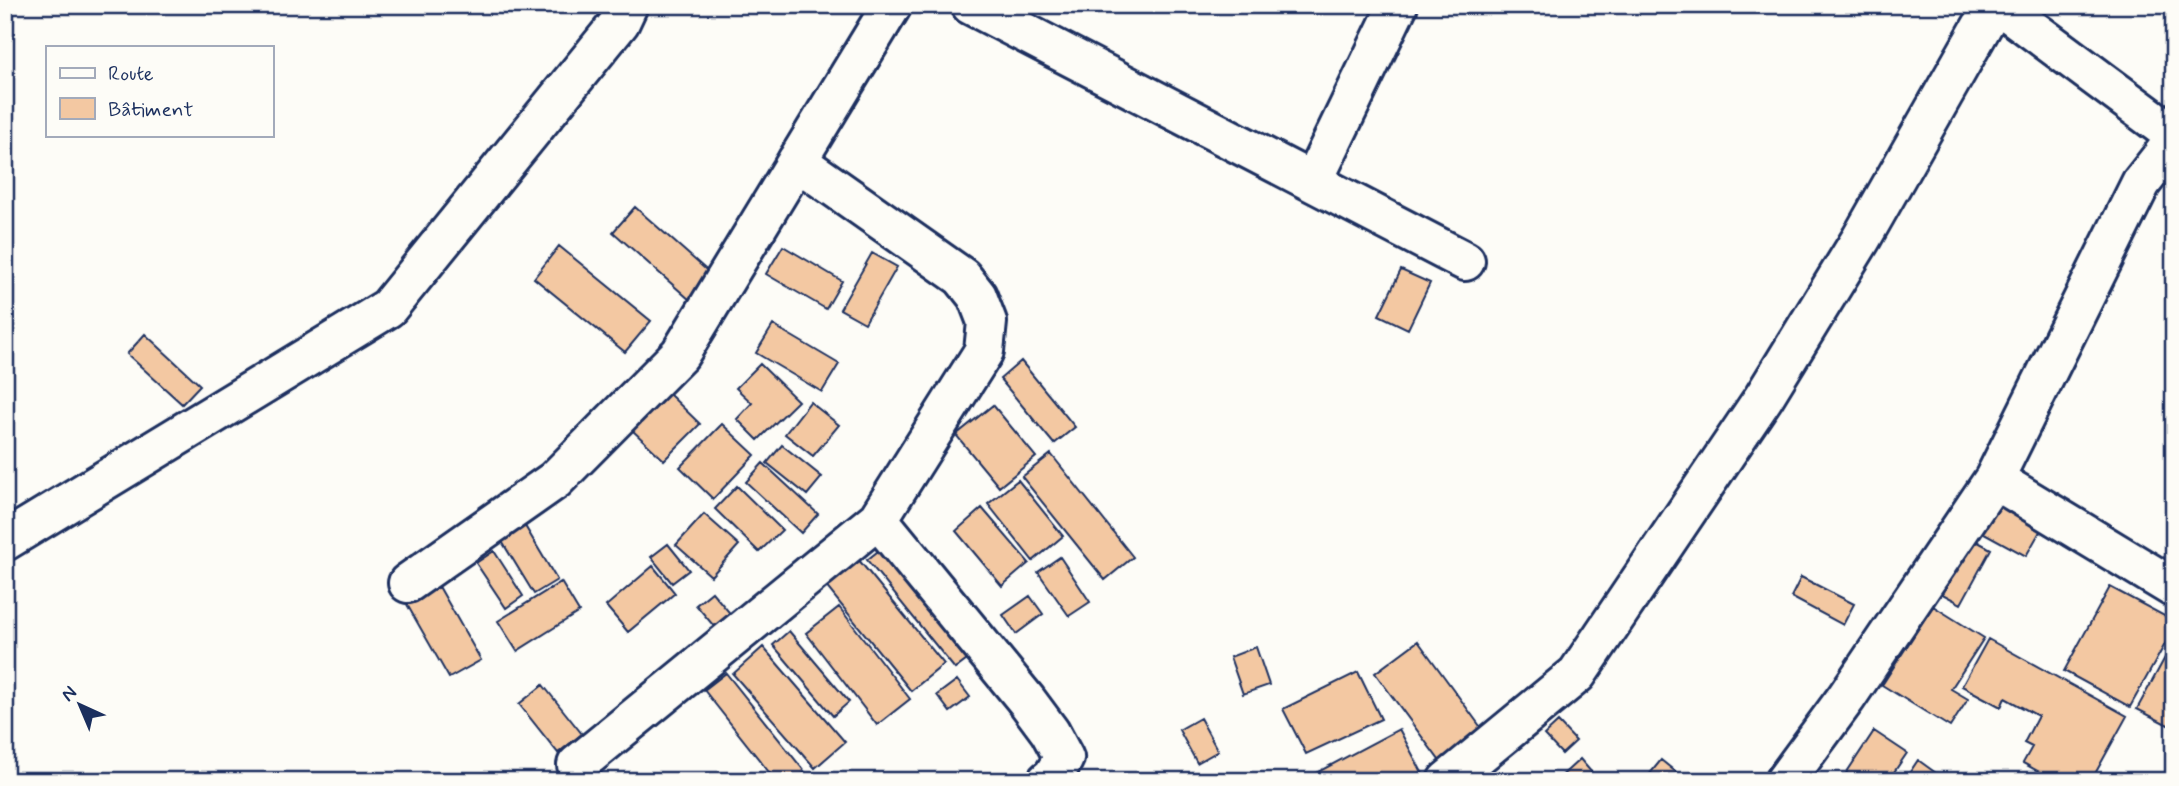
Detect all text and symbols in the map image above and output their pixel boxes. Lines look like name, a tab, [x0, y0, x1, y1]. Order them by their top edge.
legend	[46, 46, 273, 136]
text: Route	[108, 60, 154, 88]
text: Bâtiment	[108, 96, 193, 124]
north arrow	[46, 670, 116, 740]
text: N	[56, 680, 82, 707]

